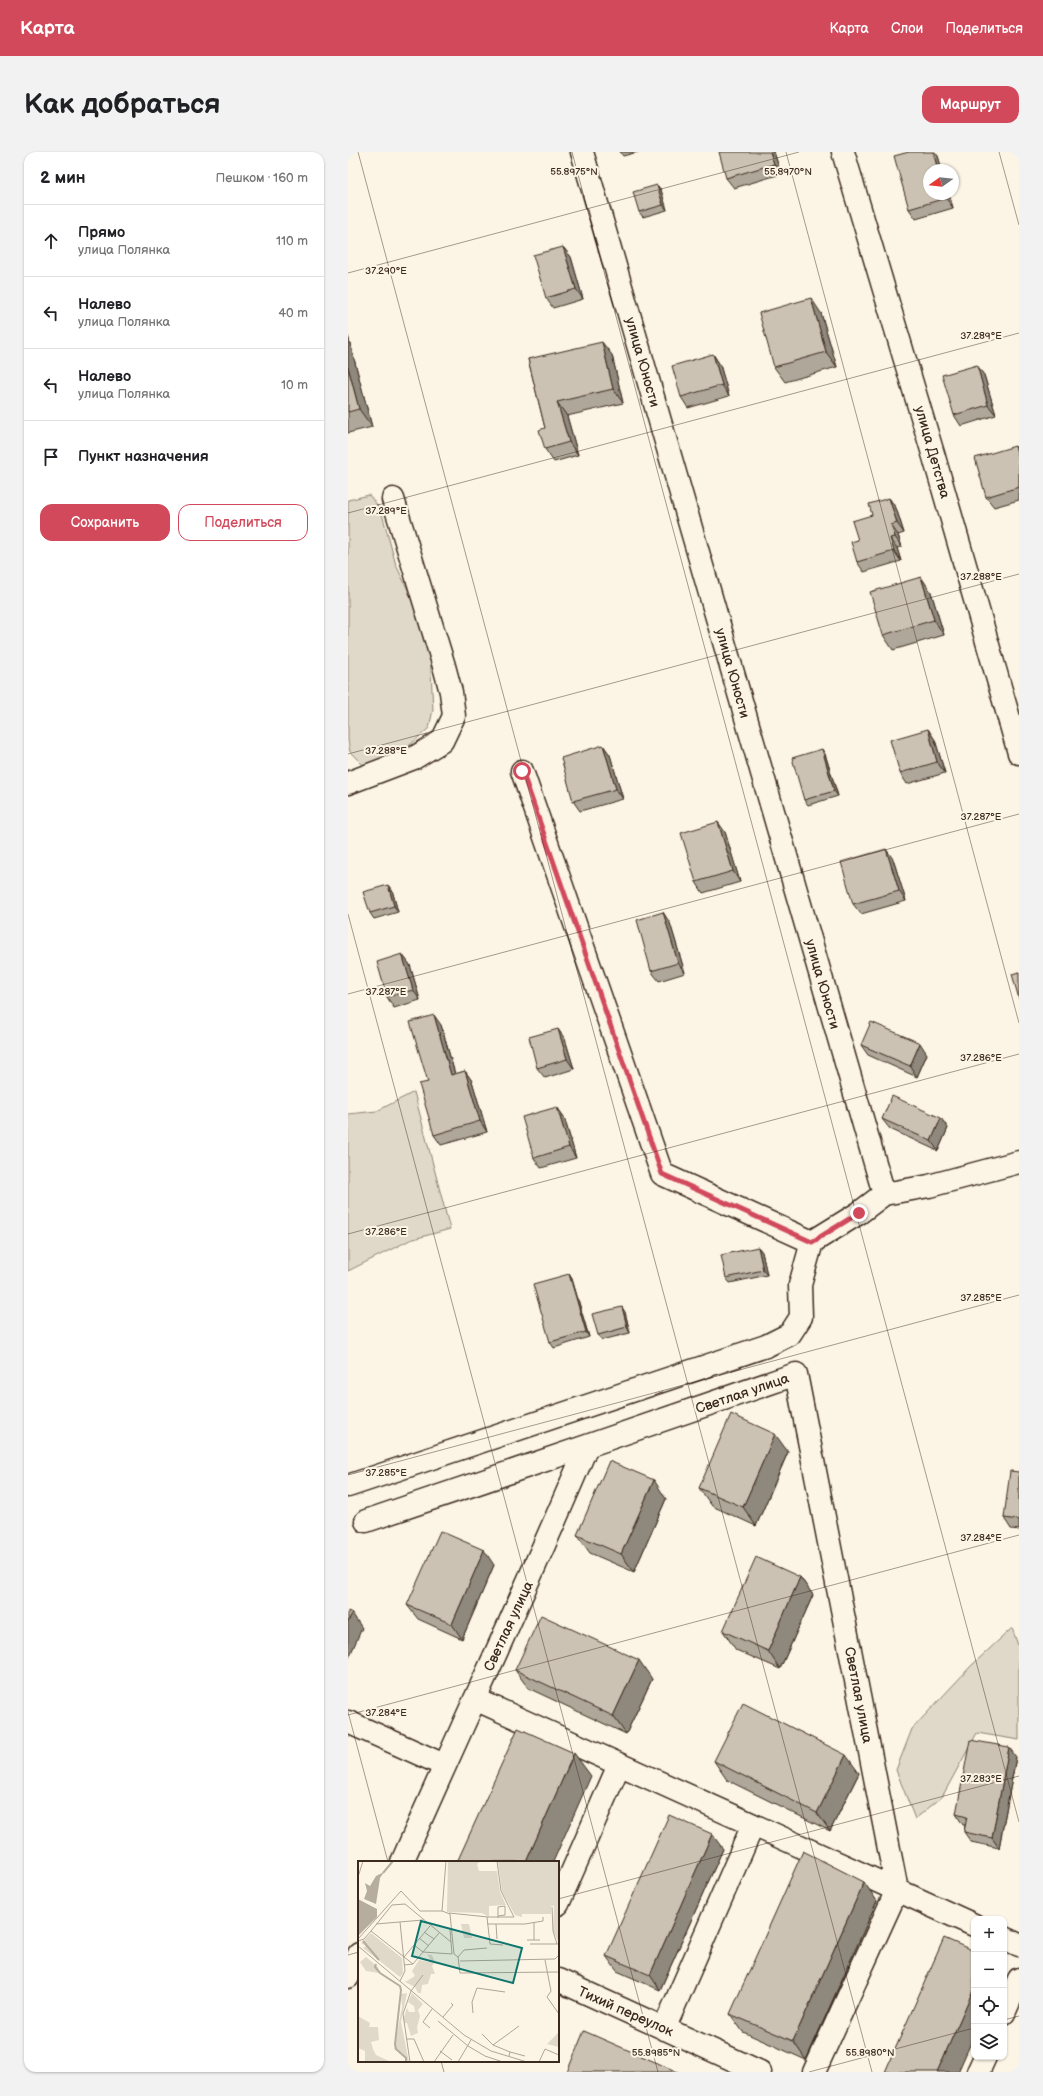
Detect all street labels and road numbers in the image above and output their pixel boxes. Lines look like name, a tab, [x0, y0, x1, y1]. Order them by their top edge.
street label: улица Юности	[622, 315, 663, 409]
street label: улица Детства	[911, 404, 954, 501]
street label: улица Юности	[712, 626, 753, 720]
street label: улица Юности	[802, 937, 843, 1031]
street label: Светлая улица	[693, 1369, 792, 1417]
street label: Светлая улица	[480, 1578, 537, 1674]
street label: Светлая улица	[841, 1646, 876, 1745]
street label: Тихий переулок	[575, 1983, 677, 2040]

